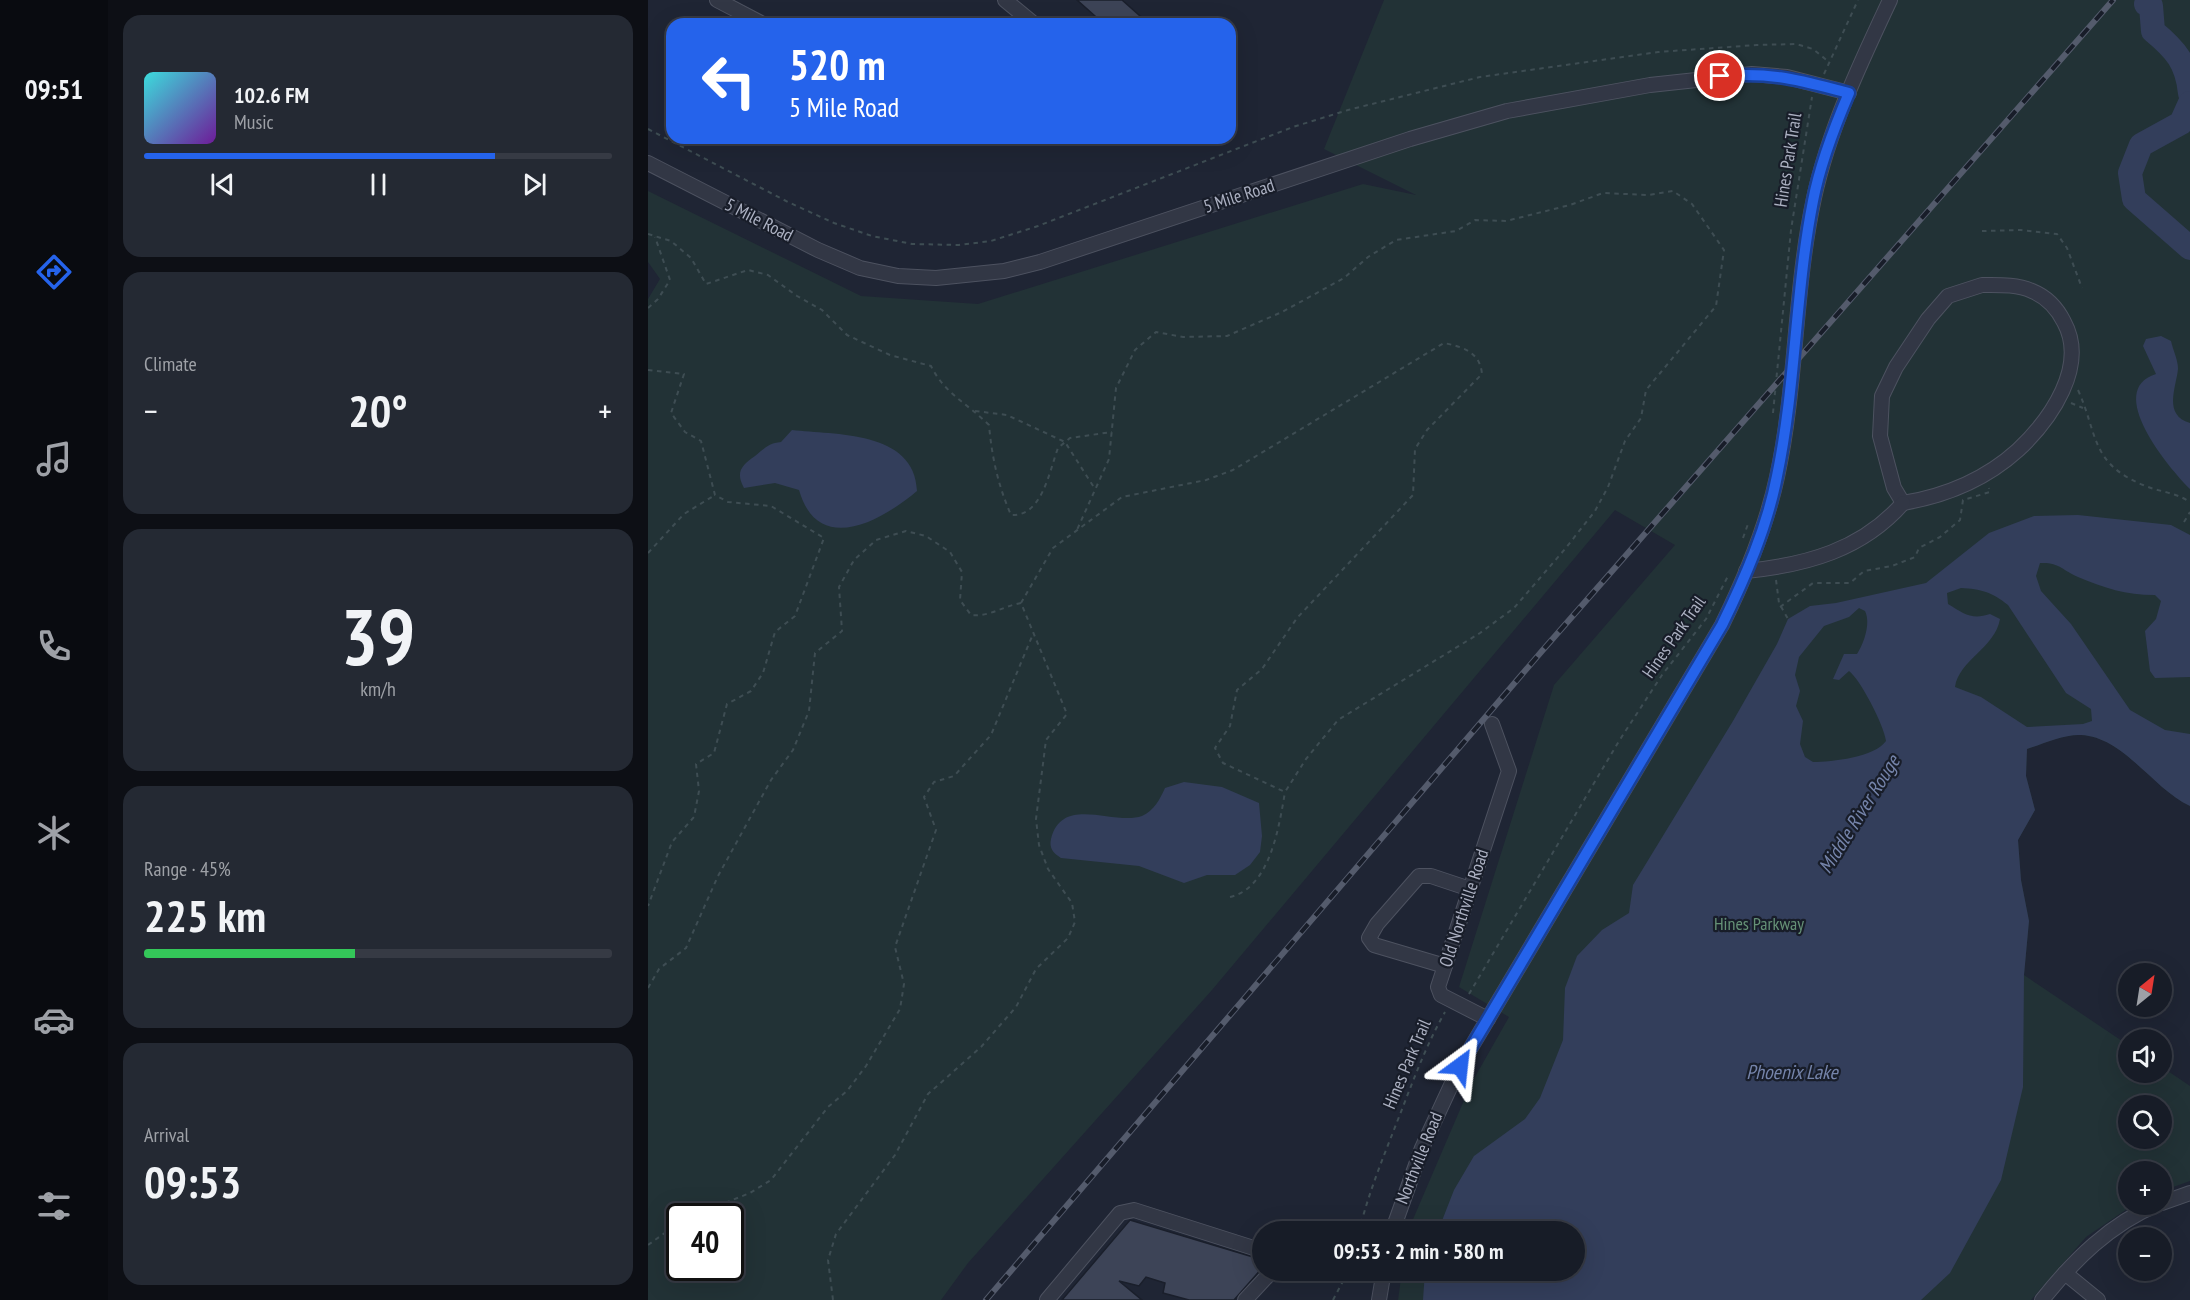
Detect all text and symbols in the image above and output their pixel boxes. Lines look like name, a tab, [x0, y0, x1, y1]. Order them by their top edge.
text: 520 m	[789, 37, 886, 92]
icon: left	[690, 42, 768, 120]
pin	[1694, 50, 1745, 101]
icon: arrive	[1703, 59, 1736, 92]
text: 09:51	[25, 72, 83, 106]
text: 102.6 FM	[234, 81, 309, 109]
text: 5 Mile Road	[789, 90, 899, 124]
text: Music	[234, 109, 274, 135]
street label: Hines Park Trail	[1769, 110, 1806, 209]
icon: previous	[206, 168, 239, 201]
icon: pause	[362, 168, 395, 201]
icon: next	[518, 168, 551, 201]
street label: 5 Mile Road	[1200, 173, 1277, 218]
street label: 5 Mile Road	[721, 193, 797, 246]
icon: directions	[33, 251, 75, 293]
text: Climate	[144, 351, 197, 377]
text: 20°	[348, 381, 408, 439]
text: −	[144, 389, 158, 432]
text: +	[598, 389, 612, 432]
icon: music	[33, 438, 75, 480]
text: 39	[341, 586, 415, 687]
street label: Hines Park Trail	[1637, 590, 1711, 682]
icon: phone	[33, 625, 75, 667]
text: km/h	[360, 676, 396, 702]
water label: Middle River Rouge	[1812, 749, 1907, 878]
icon: climate	[33, 812, 75, 854]
street label: Old Northville Road	[1434, 846, 1493, 970]
text: Range · 45%	[144, 856, 231, 882]
text: 225 km	[144, 886, 266, 944]
park label: Hines Parkway	[1714, 912, 1804, 935]
north arrow	[2118, 963, 2172, 1017]
map controls	[2118, 963, 2172, 1281]
icon: car	[33, 999, 75, 1041]
street label: Hines Park Trail	[1377, 1015, 1436, 1112]
button: sound	[2118, 1029, 2172, 1083]
position arrow	[1428, 1034, 1492, 1098]
water label: Phoenix Lake	[1746, 1059, 1840, 1085]
button: search	[2118, 1095, 2172, 1149]
street label: Northville Road	[1390, 1109, 1447, 1207]
text: Arrival	[144, 1122, 189, 1148]
text: 09:53	[144, 1152, 241, 1210]
button: +	[2118, 1161, 2172, 1215]
icon: filters	[33, 1185, 75, 1227]
speed limit sign: 40	[666, 1203, 744, 1281]
button: −	[2118, 1227, 2172, 1281]
text: 09:53 · 2 min · 580 m	[1333, 1237, 1504, 1265]

